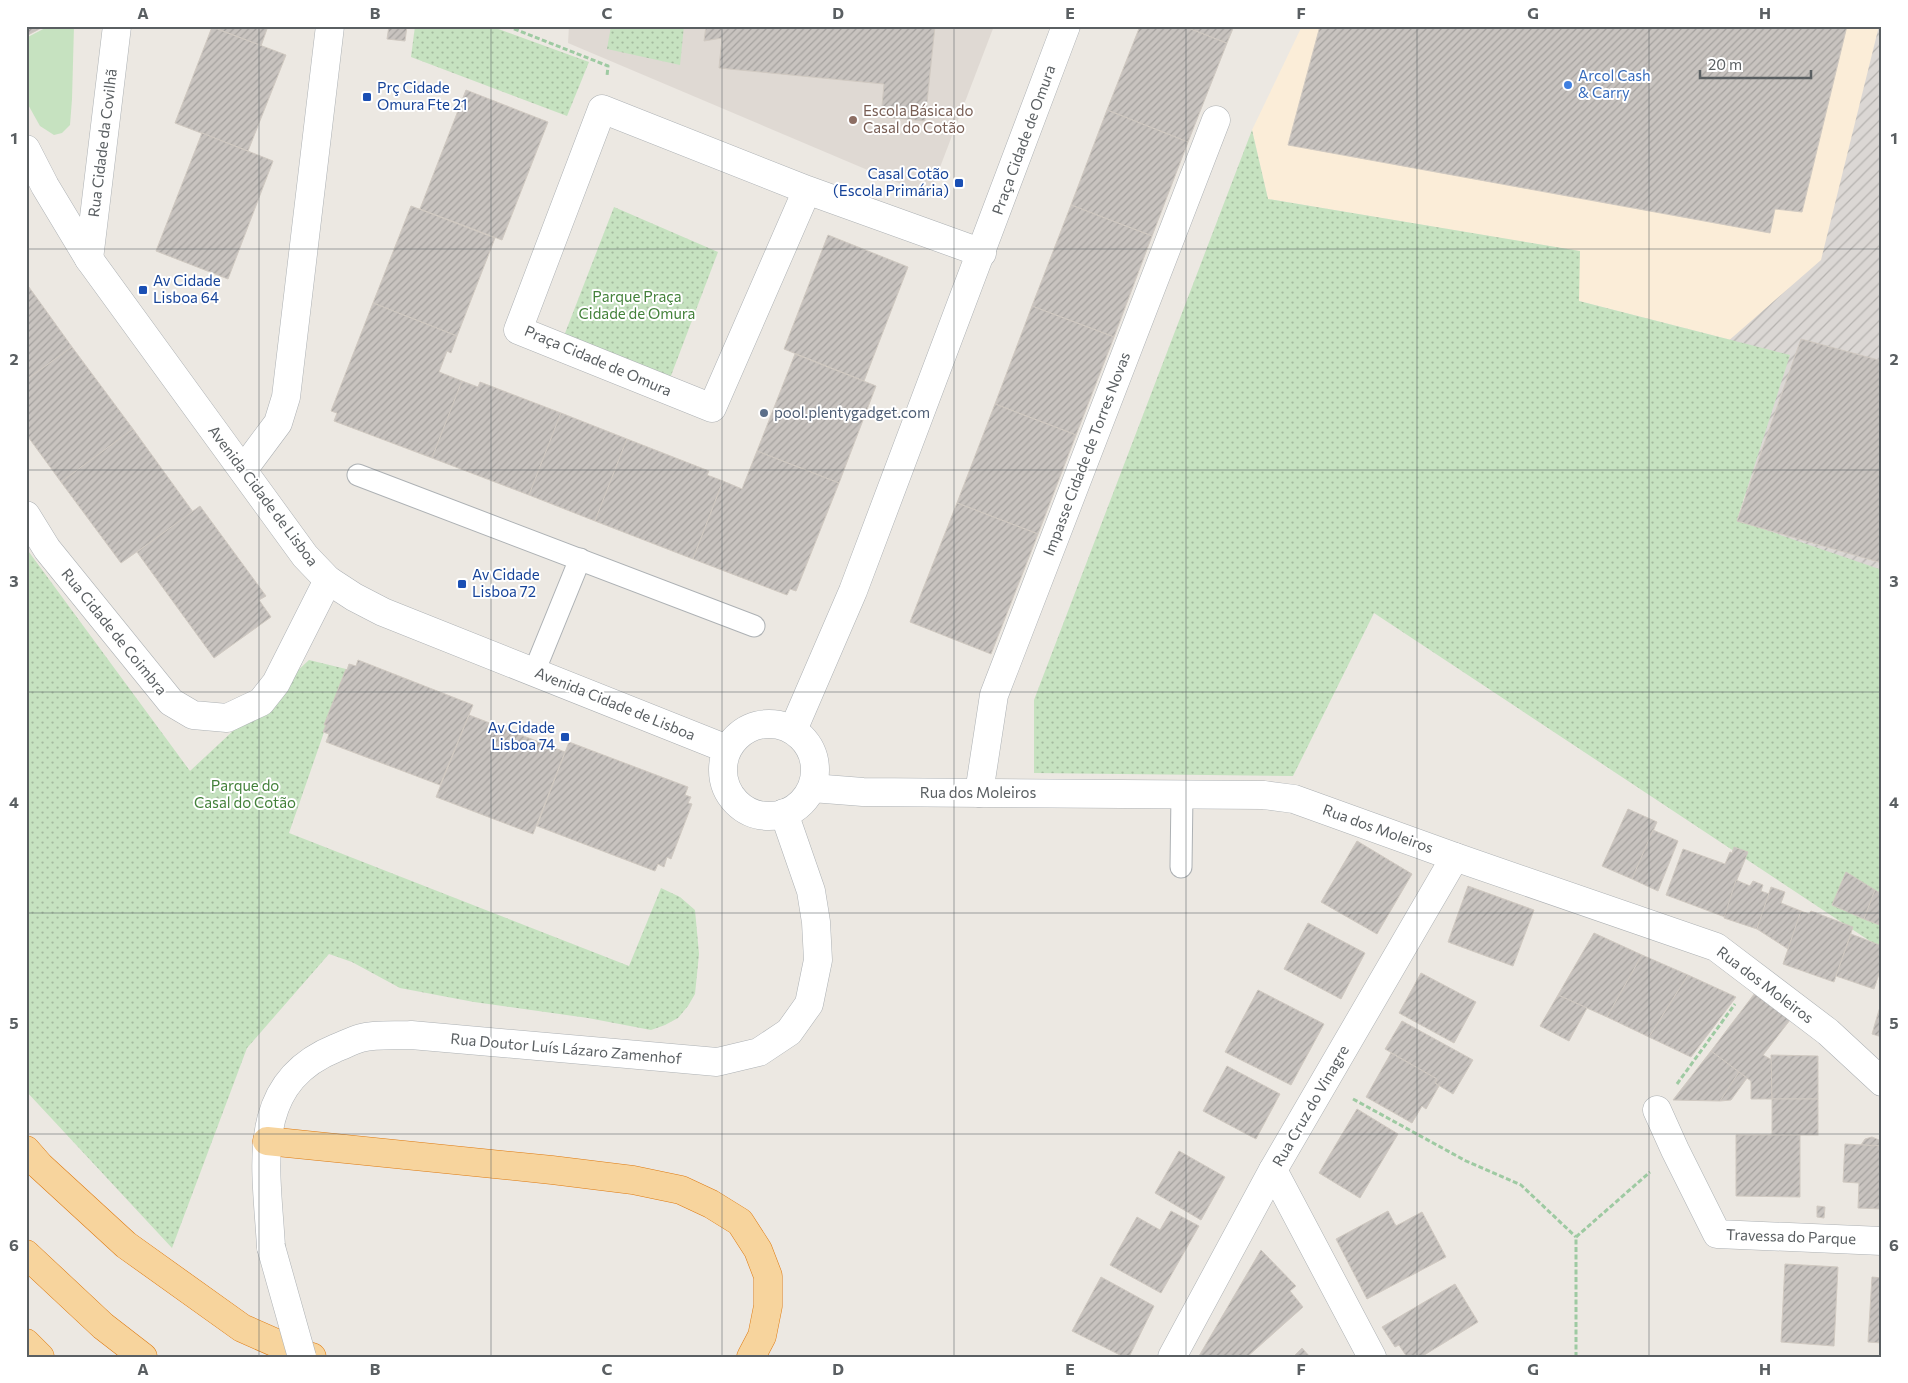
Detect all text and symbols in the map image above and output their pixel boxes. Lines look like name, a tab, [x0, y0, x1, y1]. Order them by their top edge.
text: A	[137, 3, 149, 22]
text: B	[370, 3, 381, 22]
text: C	[602, 3, 613, 22]
text: D	[832, 3, 844, 22]
text: E	[1065, 3, 1075, 22]
text: F	[1296, 3, 1306, 22]
text: G	[1527, 3, 1539, 22]
text: H	[1759, 3, 1771, 22]
scale bar	[1700, 48, 1812, 80]
text: 20 m	[1708, 55, 1742, 73]
street label: Praça Cidade de Omura	[988, 62, 1059, 217]
place label: Arcol Cash & Carry	[1578, 66, 1651, 101]
street label: Rua Cidade da Covilhã	[84, 68, 120, 218]
place label: Prç Cidade Omura Fte 21	[377, 78, 467, 113]
marker: Arcol Cash & Carry	[1562, 79, 1574, 91]
marker: Prç Cidade Omura Fte 21	[361, 91, 373, 103]
place label: Escola Básica do Casal do Cotão	[863, 101, 974, 136]
marker: Escola Básica do Casal do Cotão	[847, 114, 859, 126]
text: 1	[10, 128, 18, 147]
text: 1	[1890, 128, 1898, 147]
place label: Casal Cotão (Escola Primária)	[833, 164, 949, 199]
marker: Casal Cotão (Escola Primária)	[953, 177, 965, 189]
place label: Av Cidade Lisboa 64	[153, 271, 221, 306]
marker: Av Cidade Lisboa 64	[137, 284, 149, 296]
park label: Parque Praça Cidade de Omura	[579, 287, 695, 322]
street label: Praça Cidade de Omura	[522, 321, 675, 399]
text: 2	[9, 349, 19, 368]
street label: Impasse Cidade de Torres Novas	[1039, 349, 1133, 558]
text: 2	[1889, 349, 1899, 368]
place label: pool.plentygadget.com	[774, 403, 930, 421]
marker: pool.plentygadget.com	[758, 407, 770, 419]
street label: Avenida Cidade de Lisboa	[205, 422, 323, 569]
street label: Rua Cidade de Coimbra	[58, 565, 171, 698]
place label: Av Cidade Lisboa 72	[472, 565, 540, 600]
text: 3	[9, 571, 19, 590]
text: 3	[1889, 571, 1899, 590]
marker: Av Cidade Lisboa 72	[456, 578, 468, 590]
street label: Avenida Cidade de Lisboa	[533, 663, 698, 744]
place label: Av Cidade Lisboa 74	[487, 718, 555, 753]
marker: Av Cidade Lisboa 74	[559, 731, 571, 743]
park label: Parque do Casal do Cotão	[194, 776, 296, 811]
street label: Rua dos Moleiros	[920, 783, 1036, 801]
text: 4	[9, 792, 19, 811]
text: 4	[1889, 792, 1899, 811]
street label: Rua dos Moleiros	[1321, 800, 1436, 856]
street label: Rua dos Moleiros	[1714, 942, 1818, 1027]
text: 5	[9, 1013, 19, 1032]
text: 5	[1889, 1013, 1899, 1032]
street label: Rua Doutor Luís Lázaro Zamenhof	[450, 1029, 682, 1067]
street label: Rua Cruz do Vinagre	[1268, 1042, 1352, 1169]
street label: Travessa do Parque	[1726, 1225, 1856, 1247]
text: 6	[9, 1235, 19, 1254]
text: 6	[1889, 1235, 1899, 1254]
text: A	[137, 1359, 149, 1378]
text: B	[370, 1359, 381, 1378]
text: C	[602, 1359, 613, 1378]
text: D	[832, 1359, 844, 1378]
text: E	[1065, 1359, 1075, 1378]
text: F	[1296, 1359, 1306, 1378]
text: G	[1527, 1359, 1539, 1378]
text: H	[1759, 1359, 1771, 1378]

